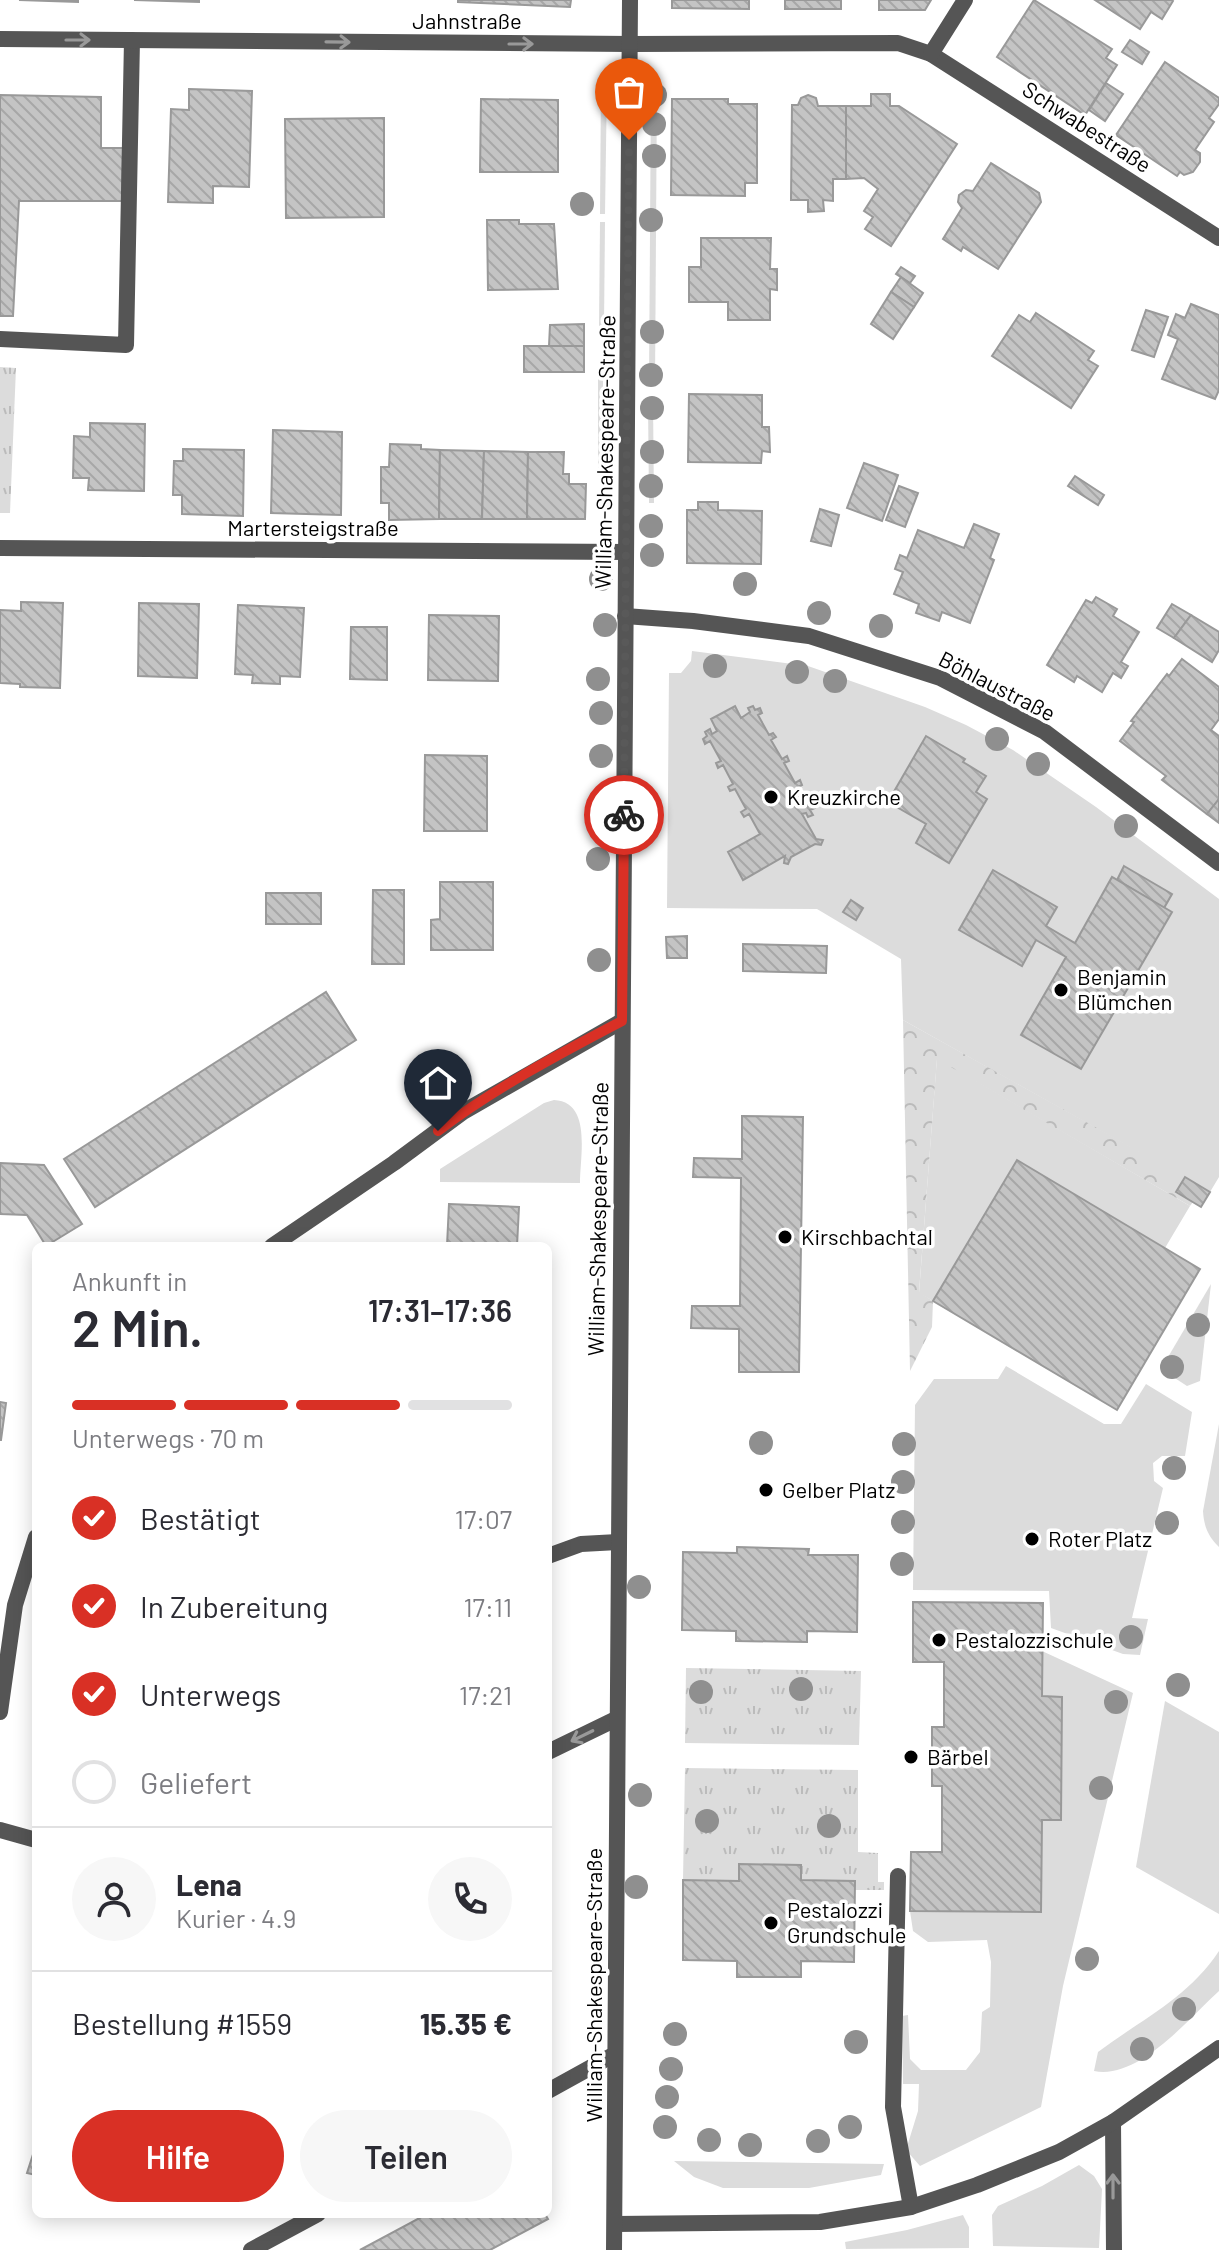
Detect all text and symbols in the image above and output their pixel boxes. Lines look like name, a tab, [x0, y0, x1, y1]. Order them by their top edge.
street label: Jahnstraße	[412, 7, 522, 33]
one-way arrow	[64, 32, 91, 48]
one-way arrow	[324, 34, 351, 50]
one-way arrow	[507, 36, 534, 51]
pin	[595, 58, 663, 140]
icon: bag	[607, 70, 651, 114]
street label: Schwabestraße	[1018, 75, 1157, 177]
street label: William-Shakespeare-Straße	[589, 315, 619, 589]
street label: Martersteigstraße	[227, 514, 399, 540]
street label: Böhlaustraße	[935, 645, 1060, 726]
courier	[584, 775, 664, 855]
place label: Kreuzkirche	[787, 783, 901, 809]
marker: Kreuzkirche	[762, 788, 780, 806]
icon: bike	[602, 793, 646, 837]
place label: Benjamin Blümchen	[1077, 963, 1172, 1014]
marker: Benjamin Blümchen	[1052, 981, 1070, 999]
pin	[404, 1049, 472, 1131]
icon: home	[416, 1061, 460, 1105]
street label: William-Shakespeare-Straße	[582, 1082, 612, 1356]
place label: Kirschbachtal	[801, 1223, 933, 1249]
marker: Kirschbachtal	[776, 1228, 794, 1246]
text: Ankunft in	[72, 1265, 187, 1296]
text: 17:31–17:36	[368, 1292, 512, 1328]
text: 2 Min.	[72, 1295, 203, 1357]
text: Unterwegs · 70 m	[72, 1422, 264, 1453]
place label: Gelber Platz	[782, 1476, 895, 1502]
marker: Gelber Platz	[757, 1481, 775, 1499]
icon: check	[72, 1496, 116, 1540]
text: Bestätigt	[140, 1500, 261, 1536]
text: 17:07	[455, 1503, 512, 1534]
place label: Roter Platz	[1048, 1525, 1152, 1551]
marker: Roter Platz	[1023, 1530, 1041, 1548]
icon: check	[72, 1584, 116, 1628]
text: In Zubereitung	[140, 1588, 328, 1624]
text: 17:11	[464, 1591, 512, 1622]
place label: Pestalozzischule	[955, 1626, 1114, 1652]
marker: Pestalozzischule	[930, 1631, 948, 1649]
icon: check	[72, 1672, 116, 1716]
text: Unterwegs	[140, 1676, 281, 1712]
text: 17:21	[459, 1679, 512, 1710]
one-way arrow	[570, 1729, 594, 1744]
place label: Bärbel	[927, 1743, 989, 1769]
marker: Bärbel	[902, 1748, 920, 1766]
text: Geliefert	[140, 1764, 252, 1800]
street label: William-Shakespeare-Straße	[580, 1848, 606, 2122]
button: person	[72, 1857, 156, 1941]
button: phone	[428, 1857, 512, 1941]
text: Lena	[176, 1866, 242, 1902]
place label: Pestalozzi Grundschule	[787, 1896, 906, 1947]
text: Kurier · 4.9	[176, 1902, 296, 1933]
marker: Pestalozzi Grundschule	[762, 1914, 780, 1932]
text: Bestellung #1559	[72, 2005, 292, 2041]
text: 15.35 €	[420, 2005, 512, 2041]
button: Hilfe	[72, 2110, 284, 2202]
button: Teilen	[300, 2110, 512, 2202]
one-way arrow	[1105, 2173, 1121, 2200]

